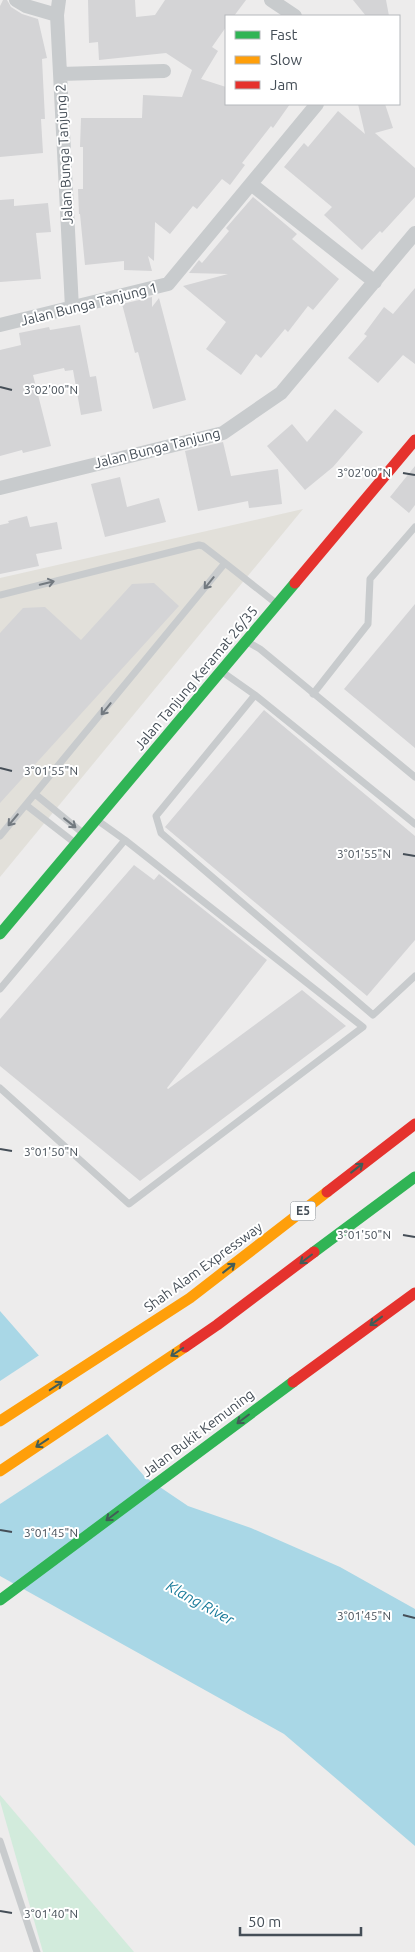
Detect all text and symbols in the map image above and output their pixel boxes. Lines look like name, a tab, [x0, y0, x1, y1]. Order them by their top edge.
legend	[225, 15, 400, 105]
text: Fast	[270, 26, 298, 43]
text: Slow	[270, 51, 303, 68]
text: Jam	[270, 76, 298, 93]
street label: Jalan Bunga Tanjung 2	[52, 83, 76, 225]
street label: Jalan Bunga Tanjung 1	[19, 279, 159, 329]
text: 3°02'00"N	[24, 383, 78, 396]
street label: Jalan Bunga Tanjung	[92, 425, 222, 471]
text: 3°02'00"N	[337, 466, 391, 479]
one-way arrow	[203, 576, 214, 589]
one-way arrow	[39, 578, 55, 587]
street label: Jalan Tanjung Keramat 26/35	[131, 603, 261, 753]
one-way arrow	[100, 702, 111, 715]
text: 3°01'55"N	[24, 764, 78, 777]
one-way arrow	[8, 814, 19, 827]
one-way arrow	[63, 817, 76, 828]
text: 3°01'55"N	[337, 847, 391, 860]
text: 3°01'50"N	[24, 1145, 78, 1158]
one-way arrow	[350, 1163, 363, 1174]
road number: E5	[290, 1202, 316, 1220]
street label: Shah Alam Expressway	[141, 1219, 265, 1315]
text: 3°01'50"N	[337, 1228, 391, 1241]
one-way arrow	[299, 1254, 313, 1264]
one-way arrow	[222, 1263, 236, 1273]
one-way arrow	[369, 1316, 383, 1326]
one-way arrow	[170, 1347, 184, 1357]
one-way arrow	[48, 1380, 62, 1390]
street label: Jalan Bukit Kemuning	[139, 1386, 257, 1480]
one-way arrow	[236, 1414, 250, 1424]
one-way arrow	[36, 1439, 50, 1449]
one-way arrow	[105, 1511, 119, 1521]
text: 3°01'45"N	[24, 1526, 78, 1539]
water label: Klang River	[163, 1577, 238, 1629]
text: 3°01'45"N	[337, 1609, 391, 1622]
scale bar	[240, 1904, 361, 1936]
text: 3°01'40"N	[24, 1907, 78, 1920]
text: 50 m	[248, 1913, 281, 1930]

